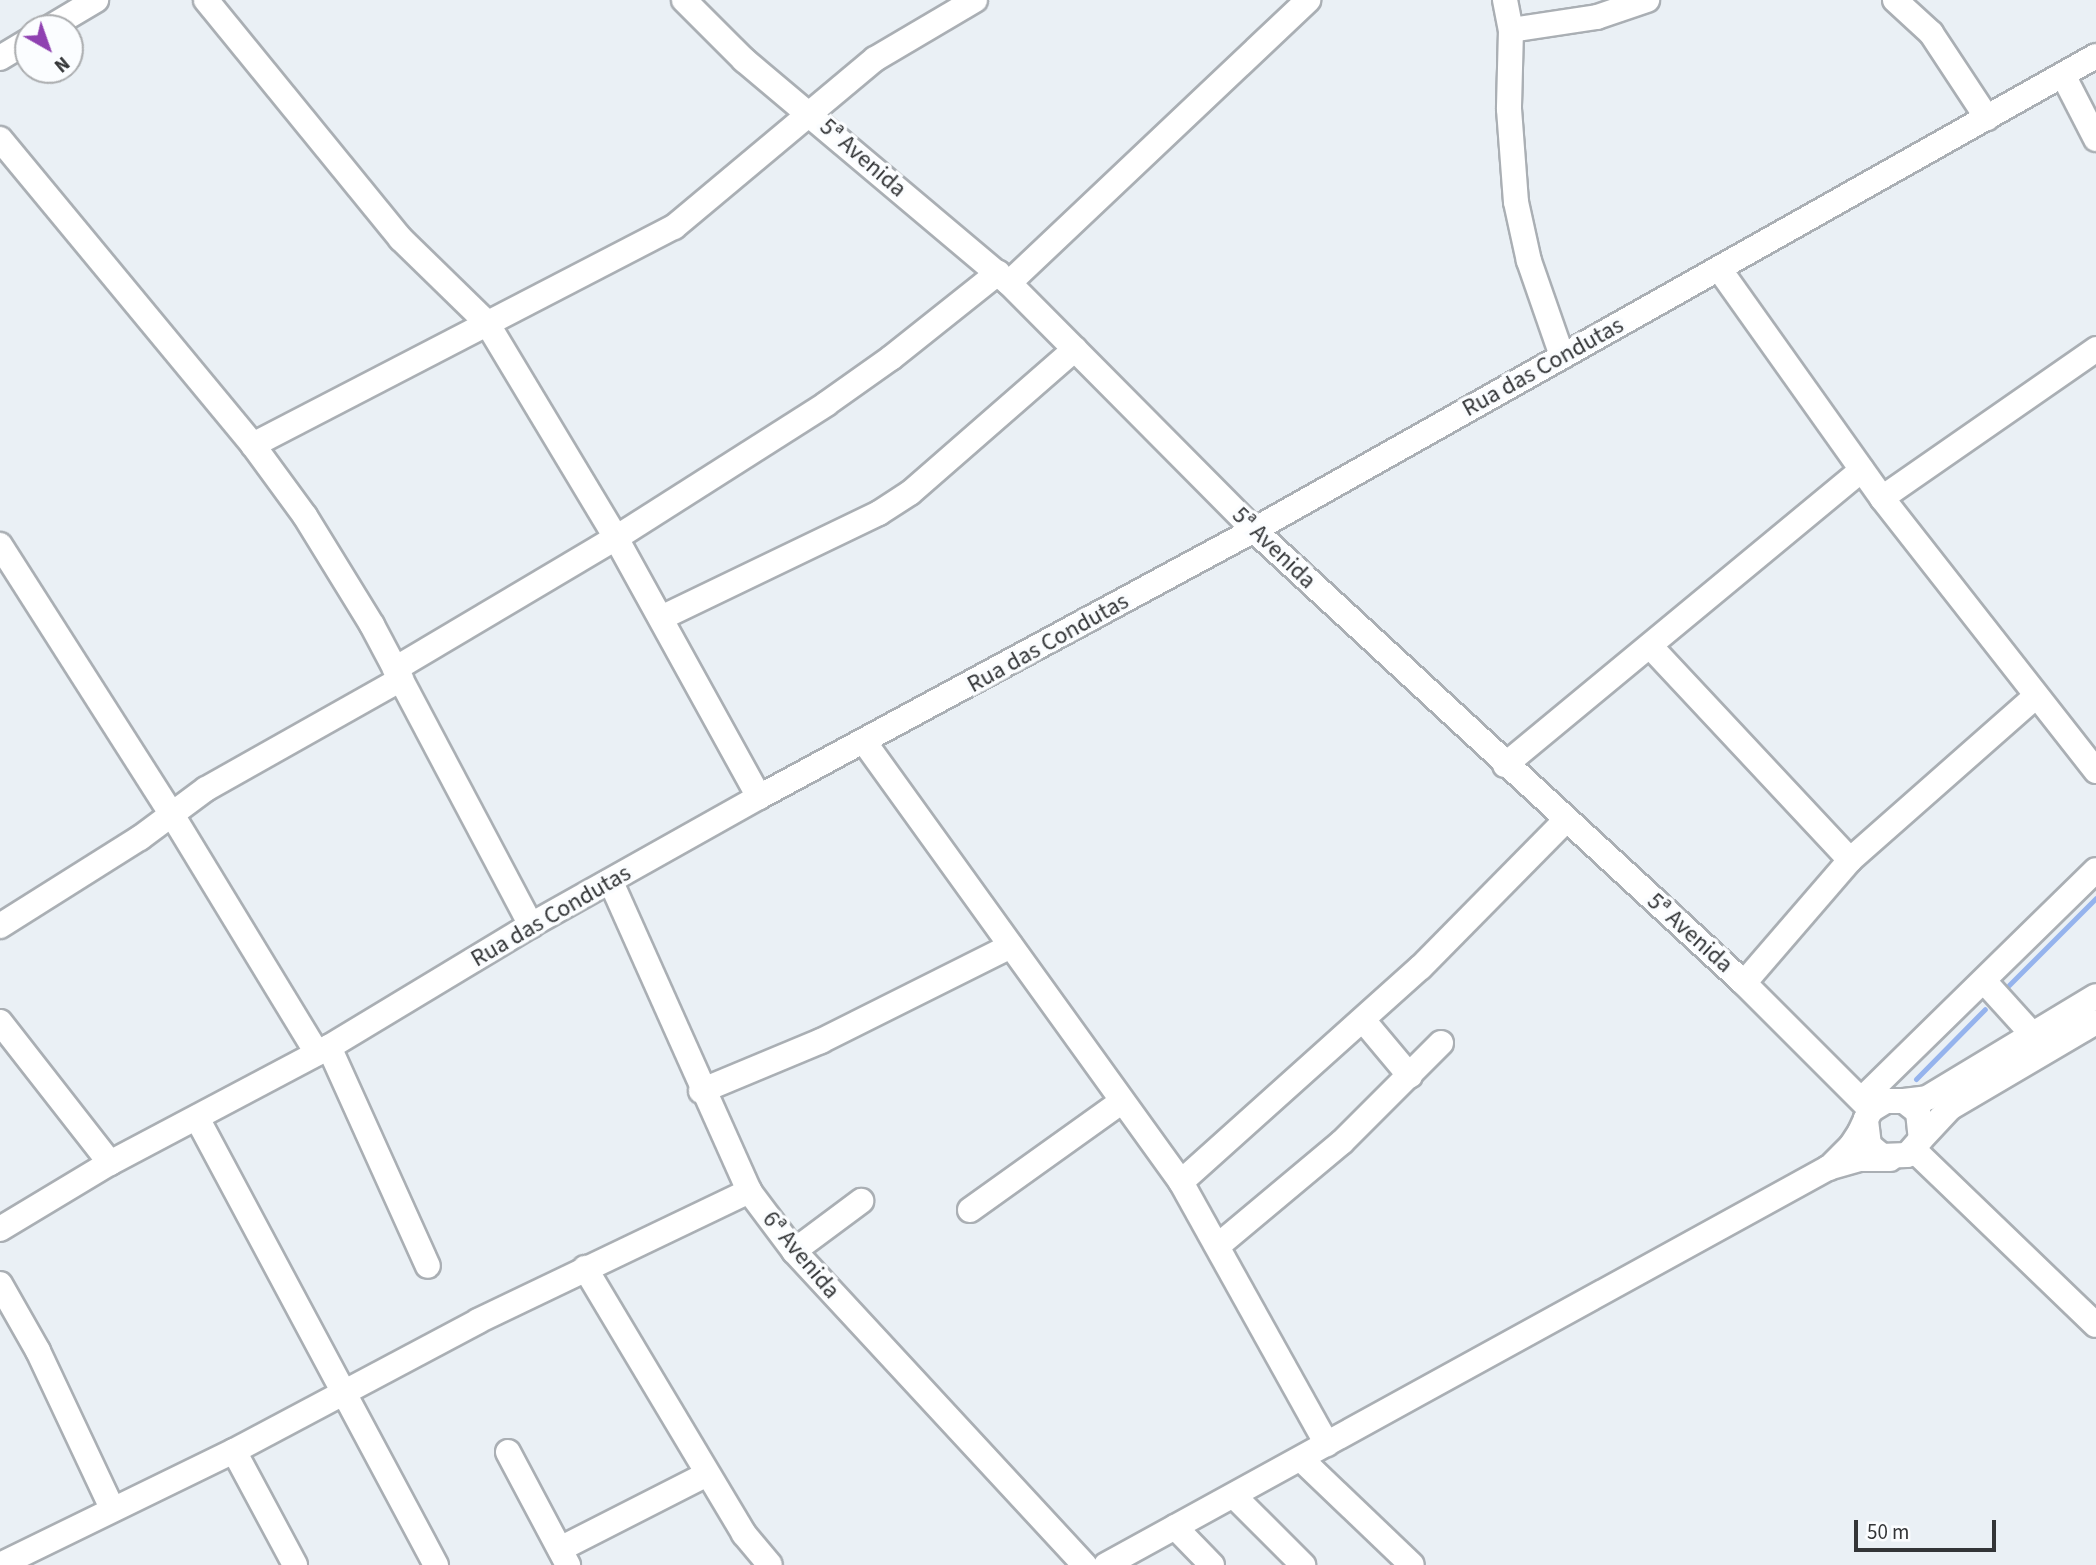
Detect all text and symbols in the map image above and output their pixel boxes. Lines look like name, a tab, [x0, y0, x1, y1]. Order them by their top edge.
north arrow	[14, 14, 84, 84]
text: N	[48, 50, 75, 78]
street label: 5ª Avenida	[814, 113, 912, 203]
street label: Rua das Condutas	[1457, 311, 1629, 423]
street label: 5ª Avenida	[1226, 501, 1322, 595]
street label: Rua das Condutas	[962, 587, 1134, 699]
street label: Rua das Condutas	[466, 859, 636, 973]
street label: 5ª Avenida	[1641, 887, 1739, 979]
street label: 6ª Avenida	[756, 1205, 846, 1305]
scale bar	[1858, 1506, 2000, 1550]
text: 50 m	[1867, 1517, 1909, 1547]

